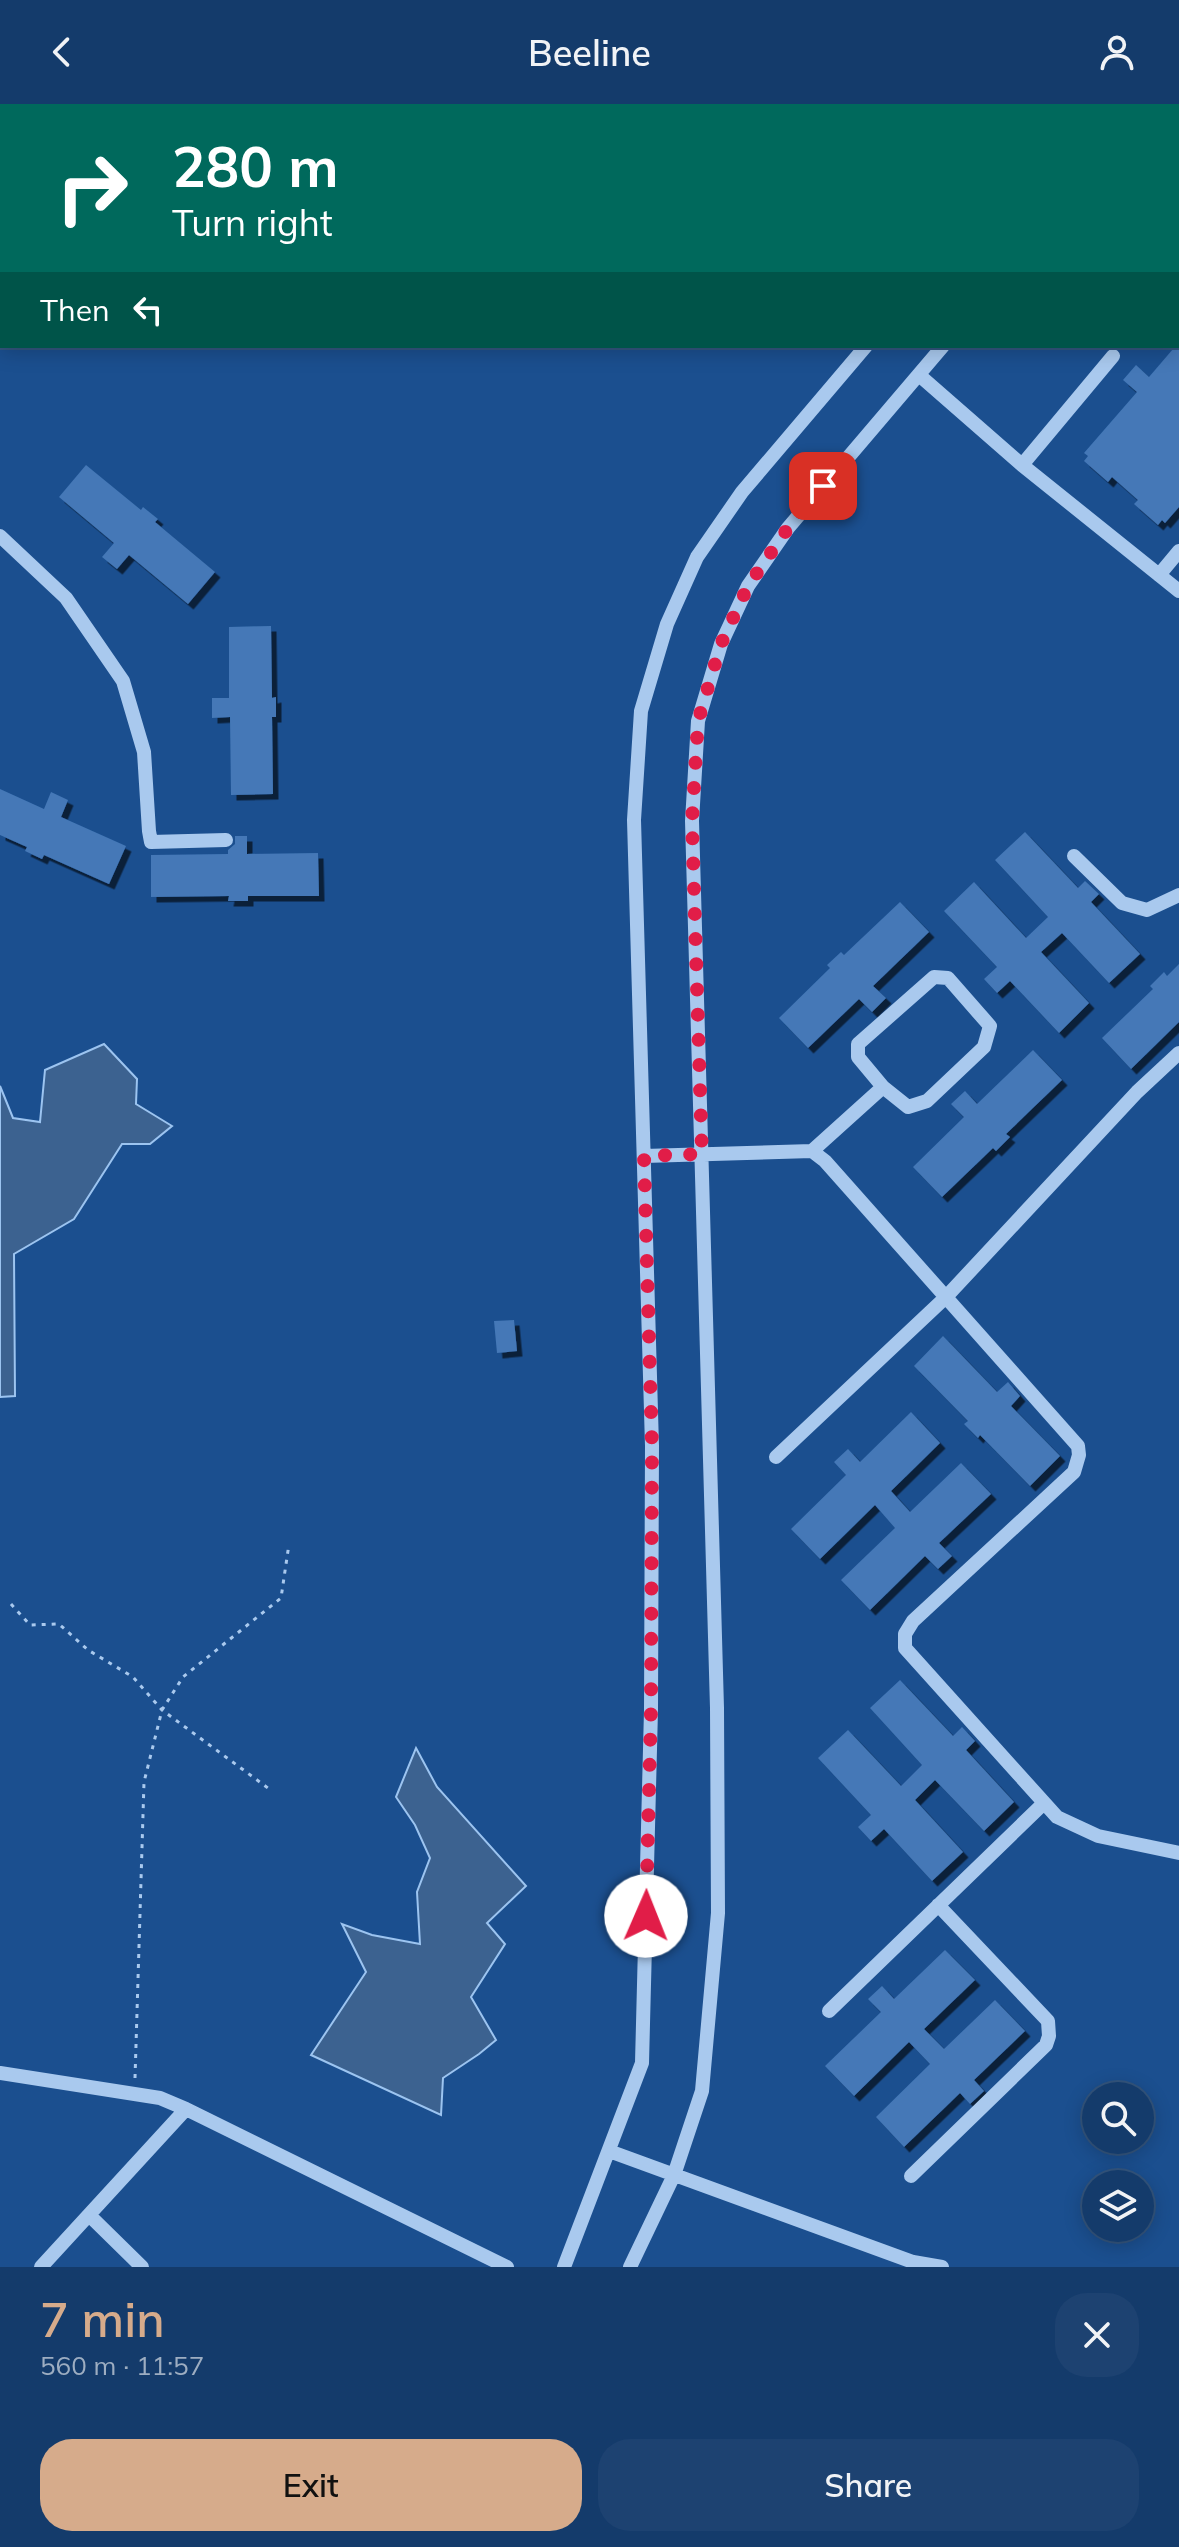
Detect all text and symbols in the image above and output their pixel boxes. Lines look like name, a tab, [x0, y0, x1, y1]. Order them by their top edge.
icon: back	[40, 30, 84, 74]
text: Beeline	[528, 30, 651, 75]
icon: person	[1095, 30, 1139, 74]
text: 280 m	[172, 131, 339, 201]
icon: right	[40, 136, 144, 240]
text: Turn right	[172, 200, 333, 245]
icon: left	[126, 288, 170, 332]
text: Then	[40, 291, 110, 329]
pin	[789, 452, 857, 520]
icon: arrive	[801, 464, 845, 508]
position arrow	[604, 1874, 688, 1958]
map controls	[1082, 2082, 1154, 2242]
button: search	[1082, 2082, 1154, 2154]
button: layers	[1082, 2170, 1154, 2242]
text: 7 min	[40, 2289, 165, 2349]
button: close	[1055, 2293, 1139, 2377]
text: 560 m · 11:57	[40, 2349, 204, 2382]
button: Exit	[40, 2439, 582, 2531]
button: Share	[598, 2439, 1139, 2531]

